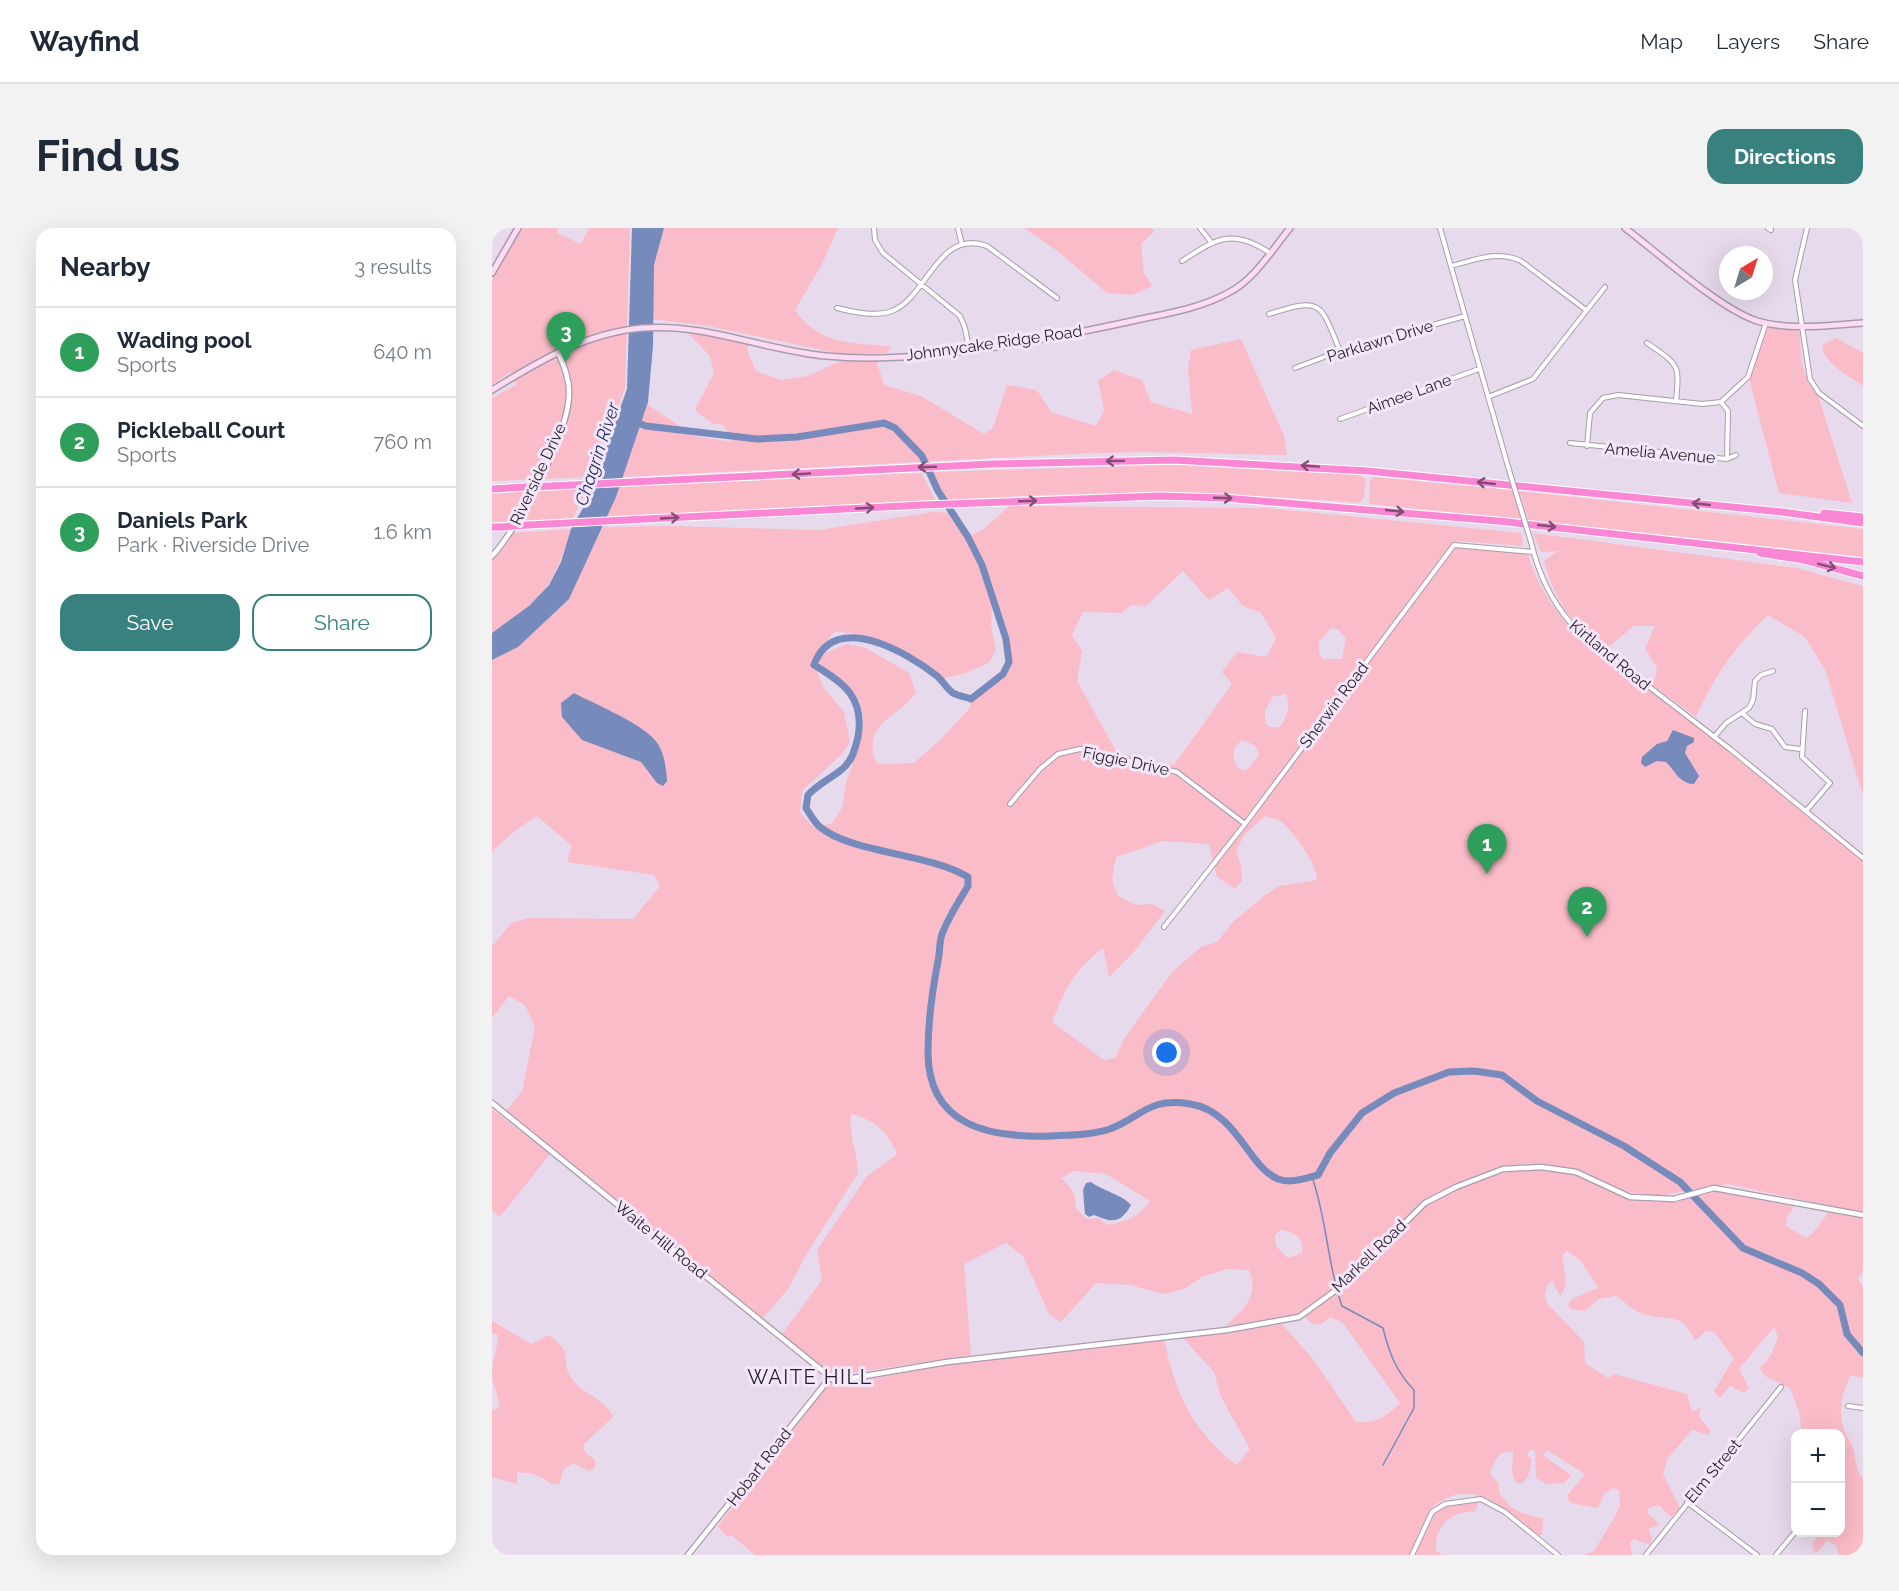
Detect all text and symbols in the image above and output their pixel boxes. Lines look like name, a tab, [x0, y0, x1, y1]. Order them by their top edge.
text: Wayfind	[30, 25, 140, 58]
text: Map	[1640, 29, 1683, 54]
text: Layers	[1716, 29, 1780, 54]
text: Share	[1813, 29, 1869, 54]
button: Directions	[1707, 129, 1863, 184]
text: Find us	[36, 132, 180, 181]
north arrow	[1719, 246, 1773, 300]
text: Nearby	[60, 252, 150, 282]
text: 3 results	[354, 255, 432, 279]
pin: 3	[546, 312, 586, 362]
street label: Parklawn Drive	[1325, 316, 1435, 366]
street label: Johnnycake Ridge Road	[905, 321, 1083, 365]
text: Wading pool	[117, 327, 251, 353]
text: 1	[75, 340, 84, 364]
text: 640 m	[373, 340, 432, 364]
text: Sports	[117, 353, 177, 377]
street label: Aimee Lane	[1364, 370, 1454, 418]
water label: Chagrin River	[570, 399, 624, 508]
text: Pickleball Court	[117, 417, 285, 443]
street label: Riverside Drive	[506, 420, 570, 528]
text: 2	[74, 430, 85, 454]
text: 760 m	[374, 430, 432, 454]
street label: Amelia Avenue	[1604, 439, 1716, 467]
text: Sports	[117, 443, 177, 467]
one-way arrow	[1105, 455, 1125, 467]
one-way arrow	[917, 461, 937, 472]
one-way arrow	[1300, 461, 1320, 472]
one-way arrow	[792, 468, 812, 479]
one-way arrow	[1476, 477, 1496, 488]
one-way arrow	[1213, 492, 1233, 504]
one-way arrow	[1018, 496, 1038, 507]
one-way arrow	[1691, 498, 1711, 509]
one-way arrow	[854, 502, 874, 513]
one-way arrow	[1385, 506, 1405, 517]
text: Daniels Park	[117, 507, 247, 533]
one-way arrow	[660, 512, 680, 523]
text: 3	[74, 520, 85, 544]
text: 1.6 km	[374, 520, 432, 544]
one-way arrow	[1537, 521, 1557, 532]
text: Park · Riverside Drive	[117, 533, 309, 557]
one-way arrow	[1817, 561, 1836, 572]
button: Save	[60, 594, 240, 651]
button: Share	[252, 594, 432, 651]
street label: Kirtland Road	[1566, 616, 1654, 694]
street label: Sherwin Road	[1296, 658, 1372, 752]
street label: Figgie Drive	[1081, 743, 1171, 779]
pin: 1	[1468, 824, 1506, 874]
pin: 2	[1568, 888, 1606, 937]
your location	[1152, 1038, 1181, 1067]
street label: Waite Hill Road	[611, 1197, 711, 1283]
street label: Markell Road	[1328, 1216, 1410, 1296]
district label: WAITE HILL	[747, 1365, 873, 1389]
street label: Hobart Road	[723, 1424, 795, 1510]
map controls	[1791, 1429, 1845, 1537]
button: +	[1791, 1429, 1845, 1483]
street label: Elm Street	[1681, 1435, 1746, 1507]
button: −	[1791, 1483, 1845, 1537]

